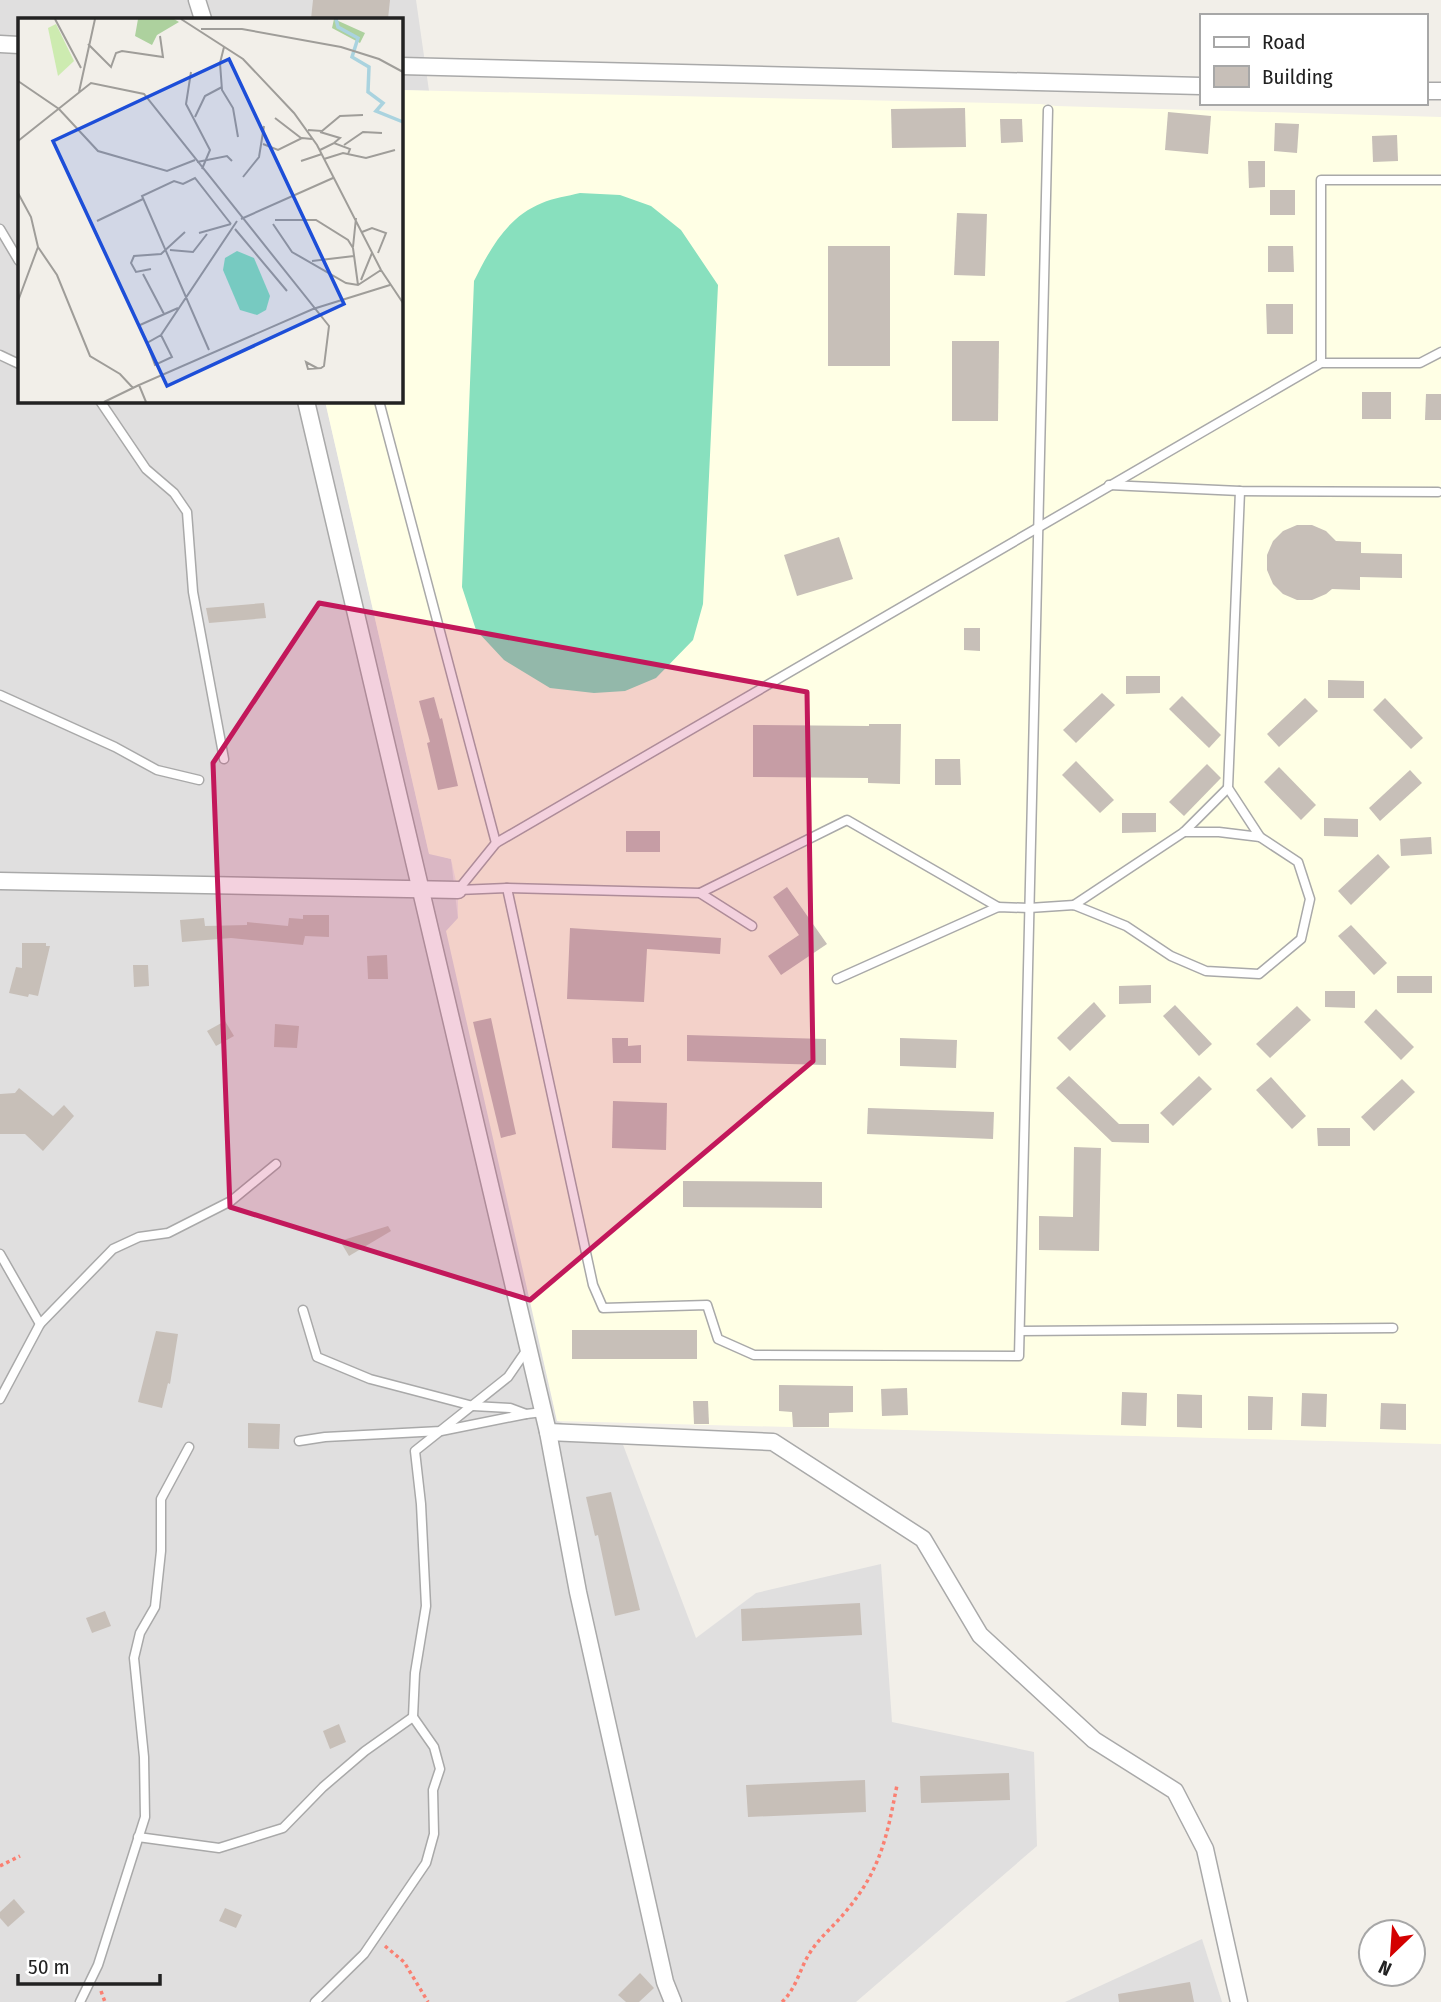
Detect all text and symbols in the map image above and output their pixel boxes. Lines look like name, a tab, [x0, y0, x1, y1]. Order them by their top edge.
legend	[1200, 14, 1427, 105]
inset map	[18, 18, 402, 402]
text: Road	[1262, 29, 1306, 55]
text: Building	[1262, 64, 1333, 90]
north arrow	[1357, 1918, 1427, 1988]
scale bar	[18, 1942, 159, 1986]
text: 50 m	[28, 1954, 70, 1980]
text: N	[1375, 1955, 1395, 1981]

